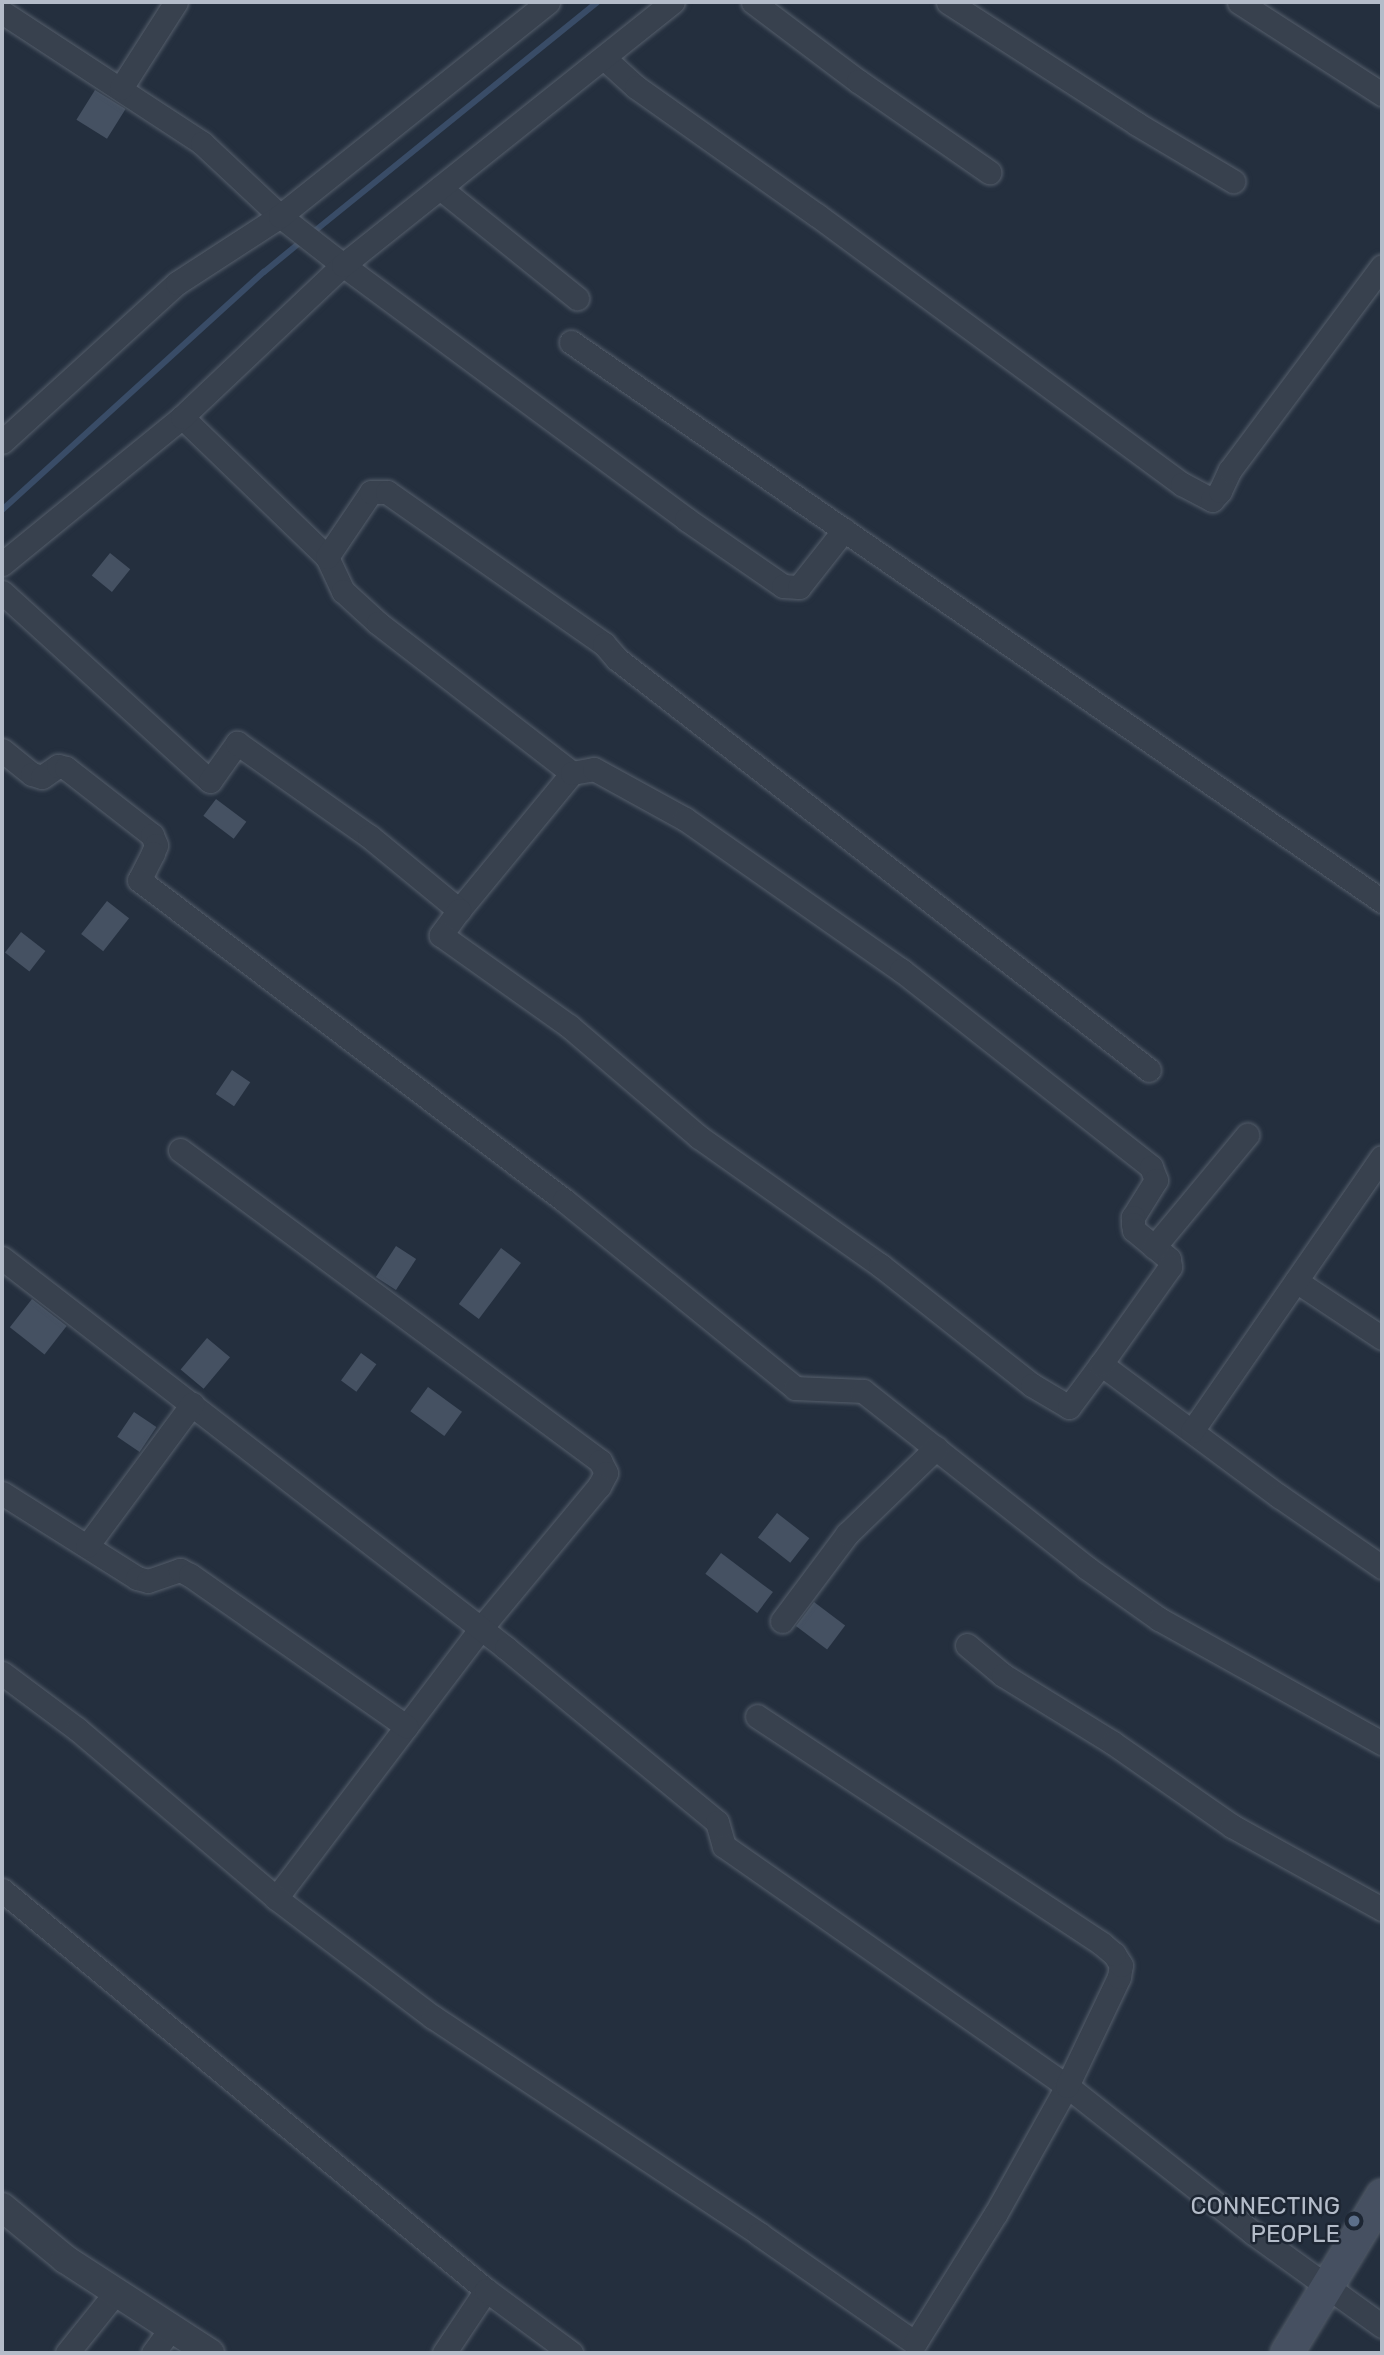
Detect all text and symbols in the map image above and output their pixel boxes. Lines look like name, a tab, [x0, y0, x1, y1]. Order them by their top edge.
place label: CONNECTING PEOPLE	[1191, 2193, 1340, 2249]
marker: CONNECTING PEOPLE	[1346, 2213, 1362, 2229]

